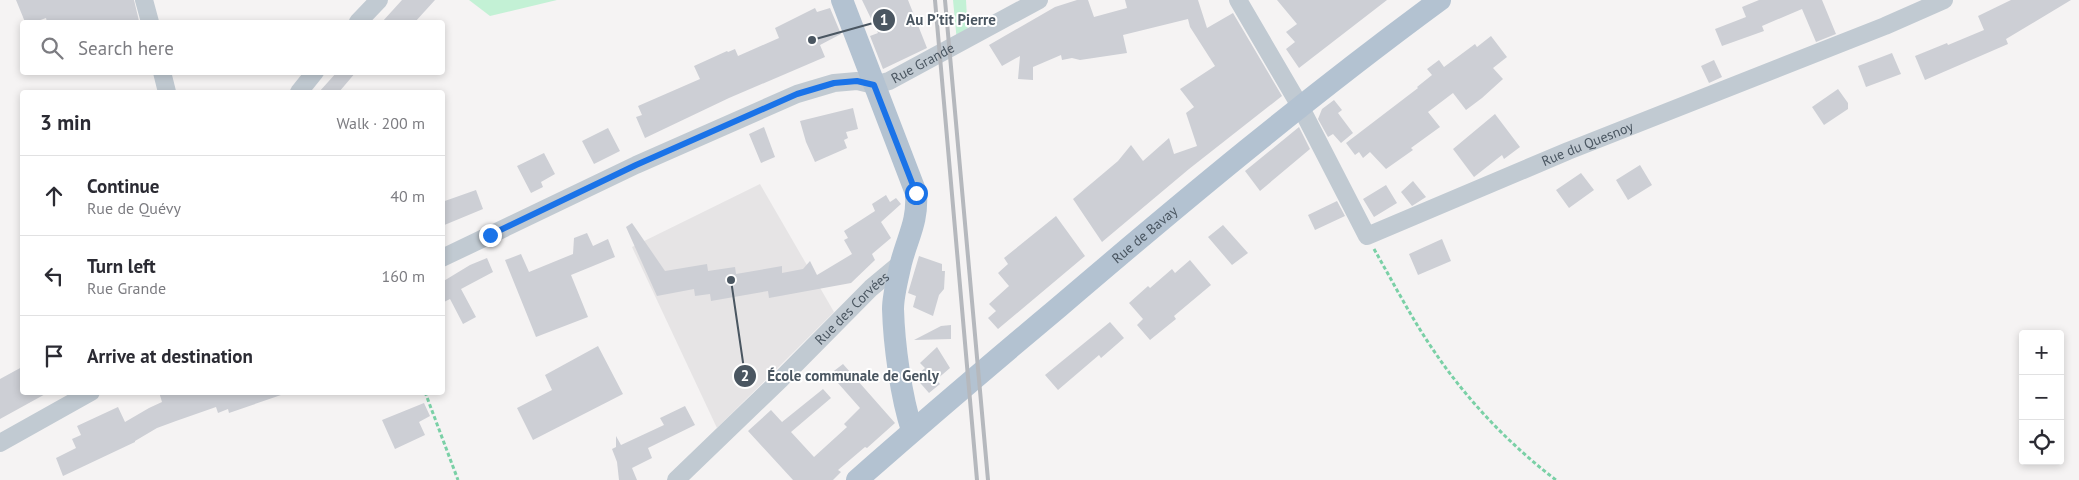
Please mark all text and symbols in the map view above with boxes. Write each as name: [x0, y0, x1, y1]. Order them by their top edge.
callout: Au P'tit Pierre: [871, 5, 1006, 35]
text: 1: [880, 10, 888, 29]
text: Au P'tit Pierre: [906, 10, 996, 29]
search box: [20, 20, 445, 75]
icon: search: [38, 34, 66, 62]
text: Search here: [78, 36, 174, 60]
street label: Rue Grande: [888, 38, 957, 87]
text: 3 min: [40, 109, 91, 136]
text: Walk · 200 m: [336, 113, 425, 133]
street label: Rue du Quesnoy: [1539, 117, 1636, 170]
text: Continue: [87, 174, 159, 198]
icon: ahead: [40, 182, 68, 210]
route start: [905, 182, 928, 205]
text: 40 m: [390, 186, 425, 206]
text: Rue de Quévy: [87, 198, 181, 218]
street label: Rue de Bavay: [1108, 202, 1181, 267]
route end: [479, 224, 502, 247]
text: Turn left: [87, 254, 156, 278]
icon: left: [40, 262, 68, 290]
text: 160 m: [382, 266, 425, 286]
street label: Rue des Corvées: [811, 268, 893, 349]
text: Rue Grande: [87, 278, 166, 298]
map controls: [2019, 330, 2064, 465]
button: +: [2019, 330, 2064, 375]
icon: arrive: [40, 342, 68, 370]
text: Arrive at destination: [87, 344, 253, 368]
callout: École communale de Genly: [732, 361, 949, 391]
text: 2: [741, 366, 749, 385]
text: École communale de Genly: [767, 366, 940, 385]
button: −: [2019, 375, 2064, 420]
button: locate: [2019, 420, 2064, 465]

